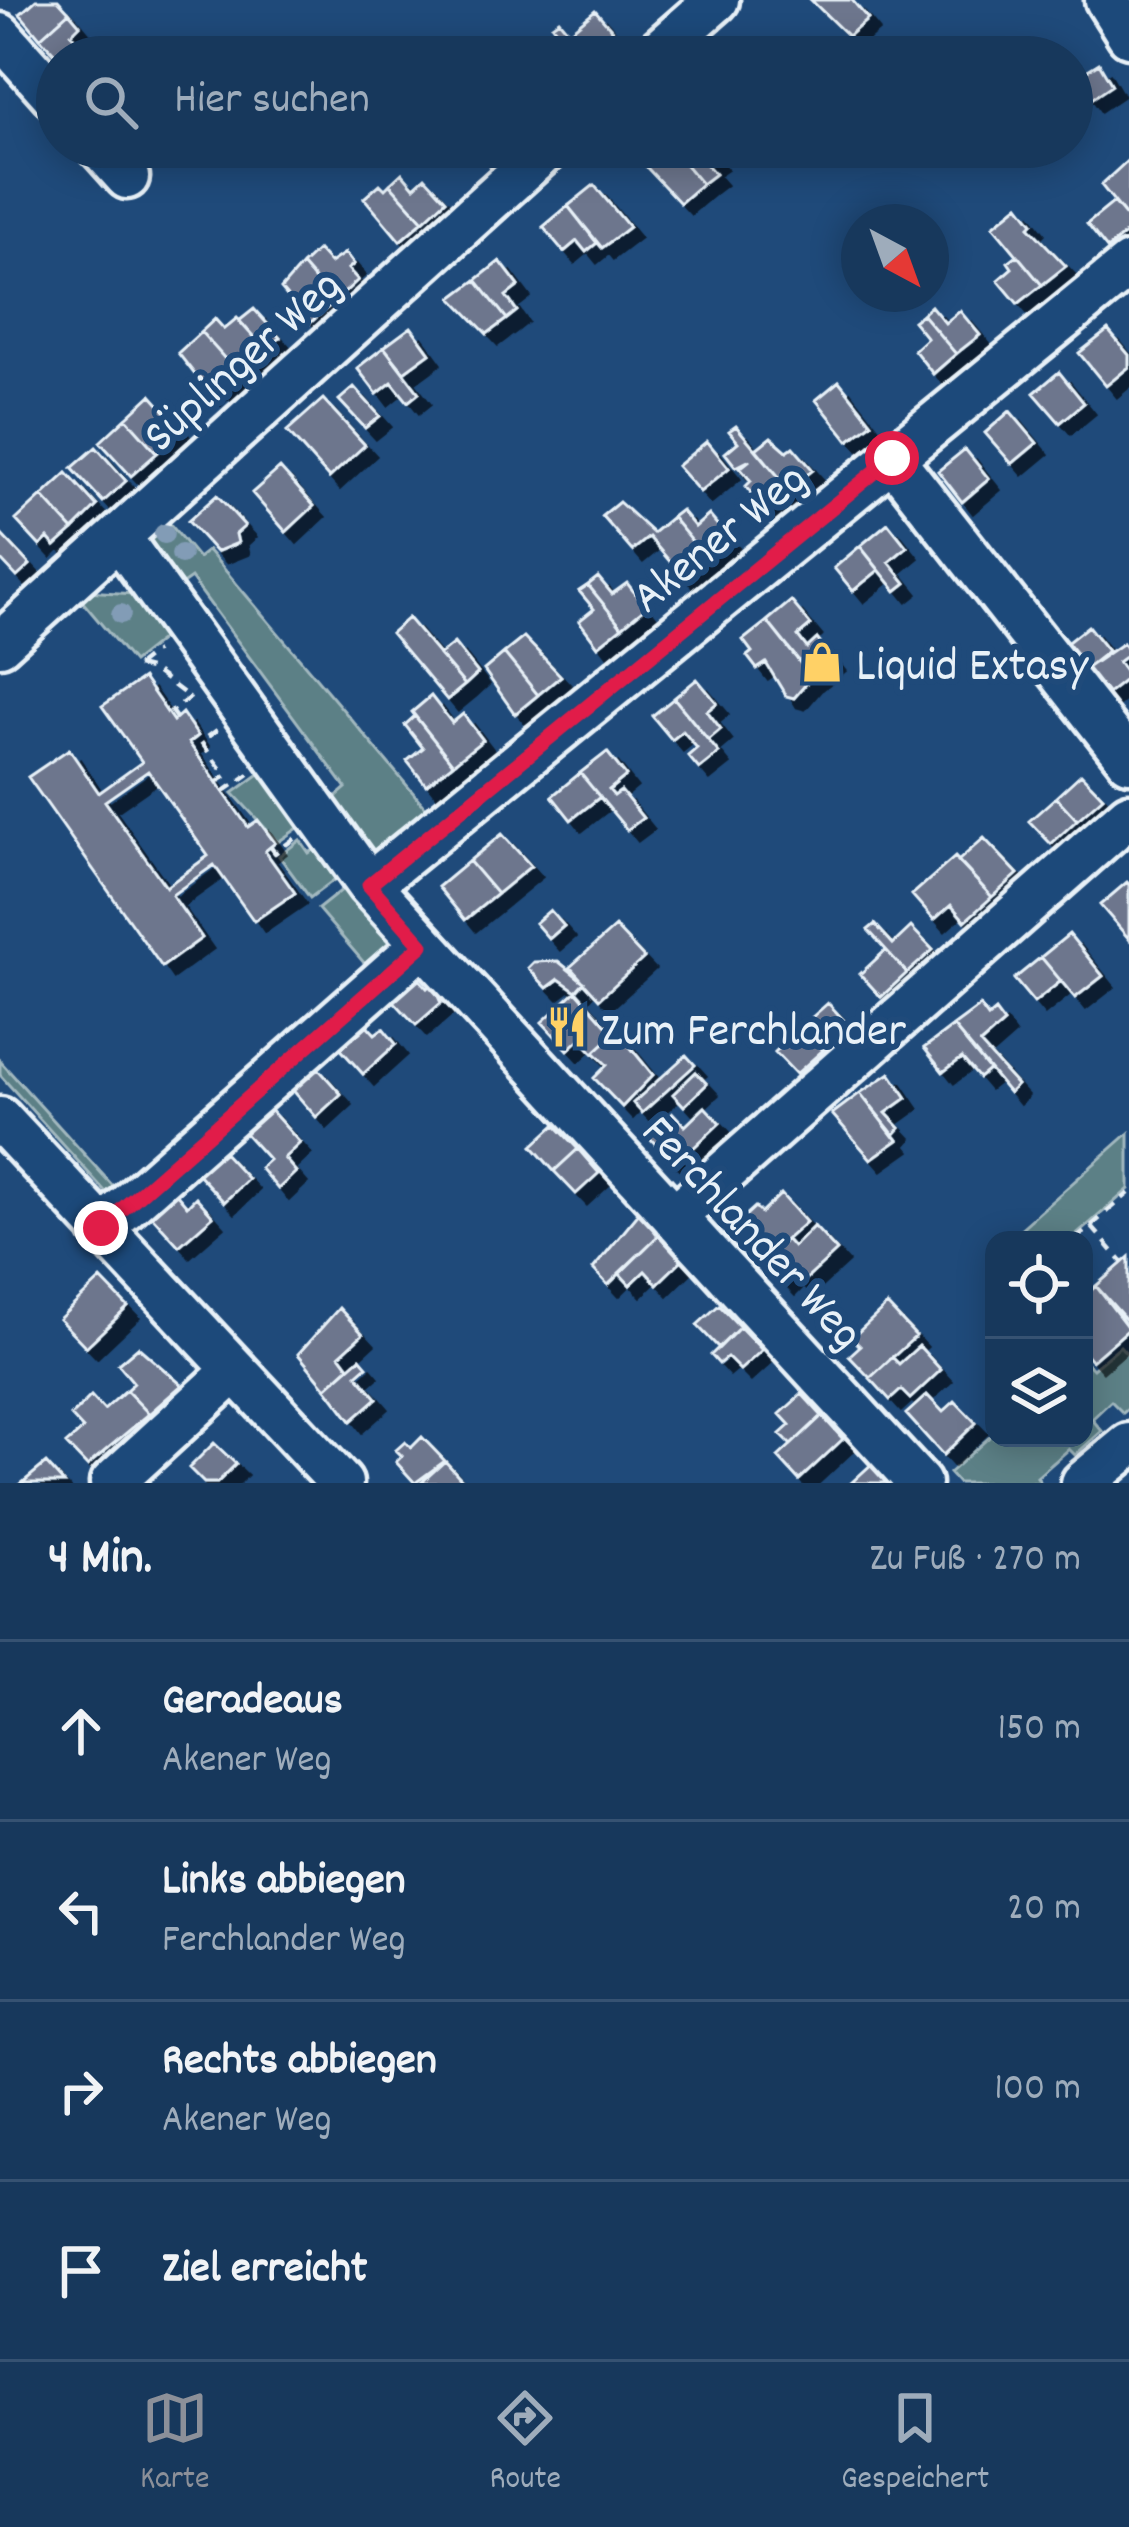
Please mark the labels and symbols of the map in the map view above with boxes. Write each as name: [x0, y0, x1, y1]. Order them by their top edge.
north arrow: [841, 204, 949, 312]
street label: Süplinger Weg: [130, 255, 360, 472]
route start: [865, 431, 919, 485]
street label: Akener Weg: [619, 448, 825, 633]
place label: Liquid Extasy: [856, 635, 1090, 704]
shop icon: Liquid Extasy: [799, 639, 845, 685]
place label: Zum Ferchlander: [601, 1000, 906, 1069]
restaurant icon: Zum Ferchlander: [544, 1004, 590, 1050]
street label: Ferchlander Weg: [622, 1102, 877, 1368]
route end: [74, 1201, 128, 1255]

